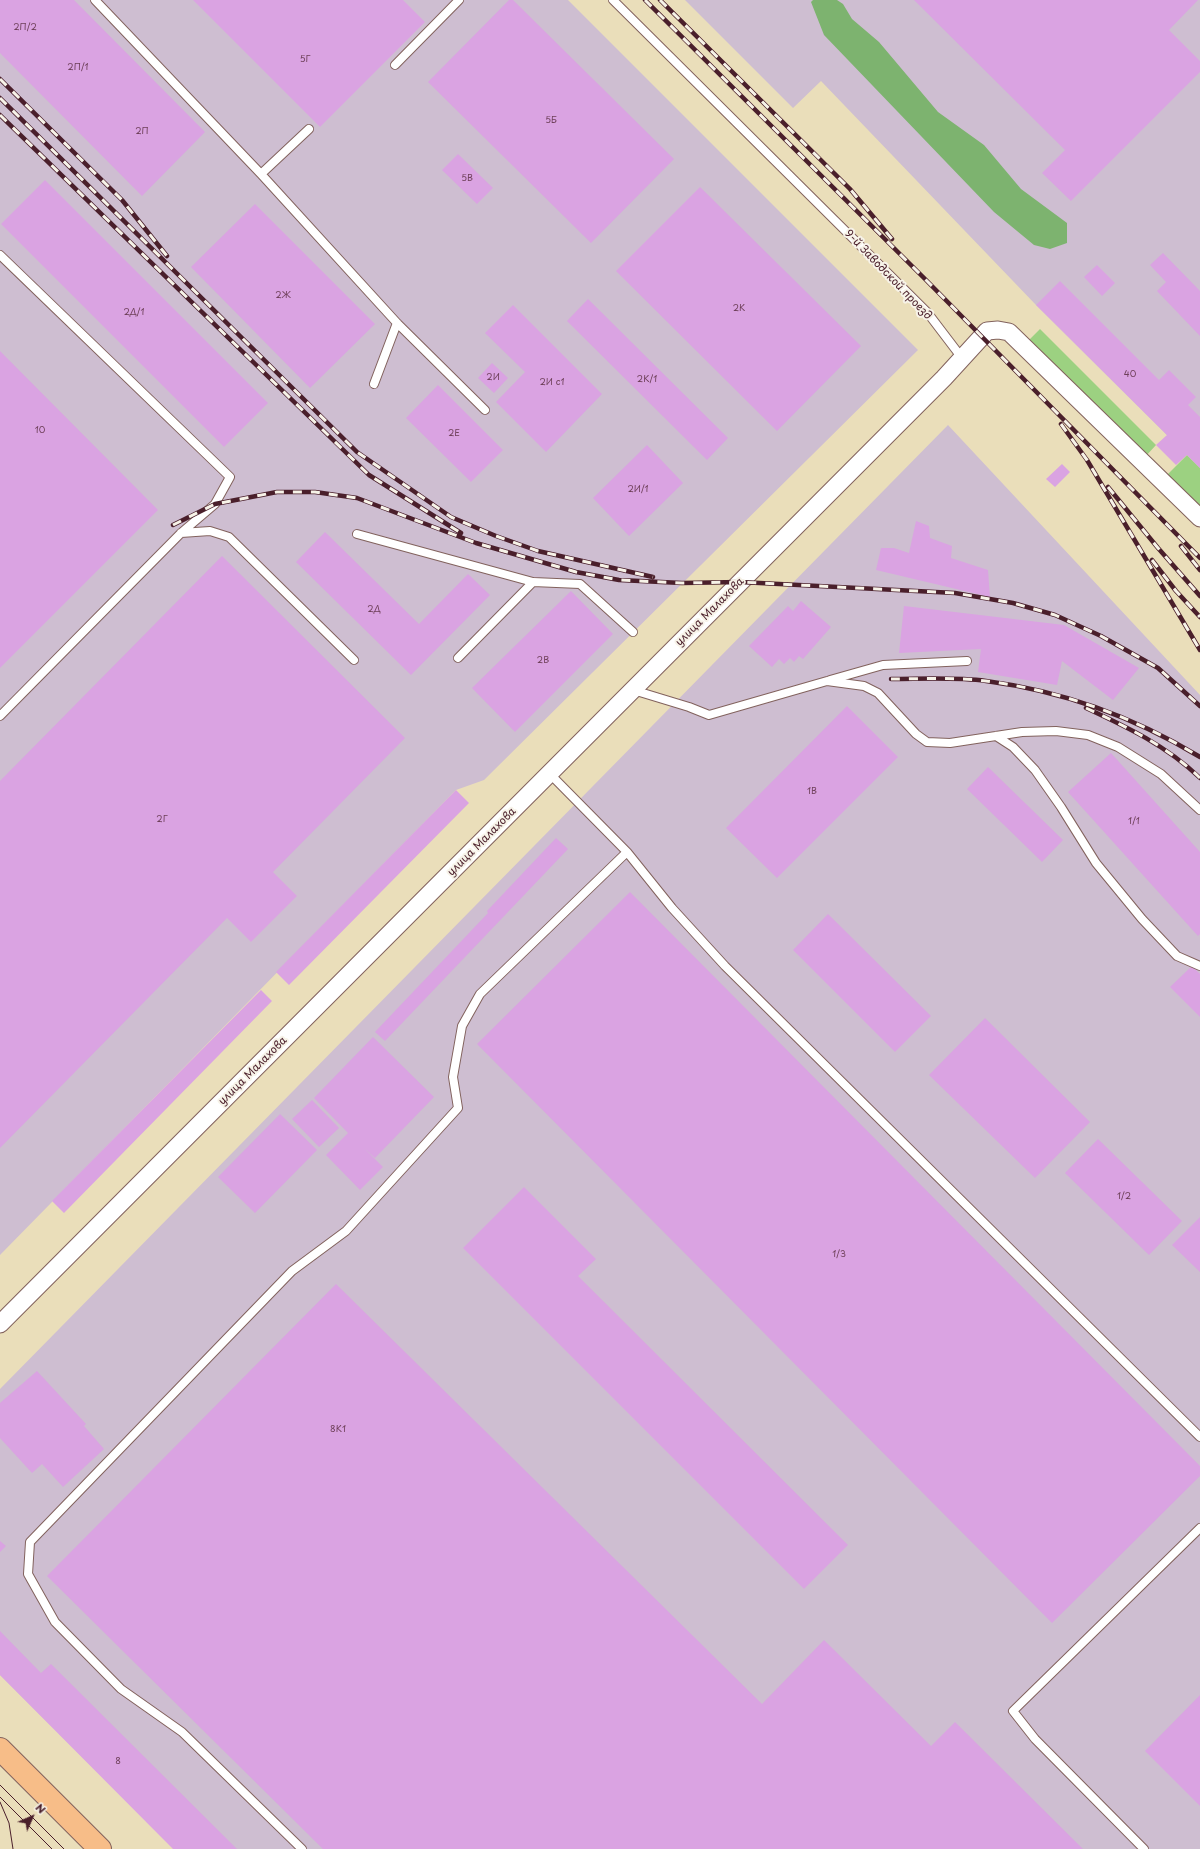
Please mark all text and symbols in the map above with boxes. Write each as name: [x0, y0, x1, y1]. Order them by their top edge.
house number: 2П/2: [13, 23, 37, 33]
house number: 5Г: [300, 55, 310, 65]
house number: 2П/1: [67, 63, 89, 73]
house number: 5Б: [545, 116, 557, 126]
house number: 2П: [135, 127, 149, 137]
house number: 5В: [461, 174, 473, 184]
street label: 9-й Заводской проезд: [842, 227, 934, 323]
house number: 2Ж: [275, 291, 291, 301]
house number: 2К: [733, 304, 745, 314]
house number: 2Д/1: [123, 308, 145, 318]
house number: 40: [1124, 370, 1136, 380]
house number: 2И: [486, 373, 500, 383]
house number: 2К/1: [637, 375, 657, 385]
house number: 2И с1: [539, 378, 565, 388]
house number: 10: [35, 426, 45, 436]
house number: 2Е: [448, 429, 460, 439]
house number: 2И/1: [627, 485, 649, 495]
street label: улица Малахова: [673, 575, 747, 649]
house number: 2Д: [367, 605, 381, 615]
house number: 2В: [537, 656, 549, 666]
house number: 1В: [807, 787, 817, 797]
street label: улица Малахова: [445, 805, 519, 879]
house number: 2Г: [156, 815, 168, 825]
house number: 1/1: [1128, 817, 1140, 827]
street label: улица Малахова: [216, 1034, 290, 1108]
house number: 1/2: [1117, 1192, 1131, 1202]
house number: 1/3: [832, 1250, 846, 1260]
house number: 8К1: [330, 1425, 346, 1435]
house number: 8: [115, 1757, 121, 1767]
north arrow: [12, 1797, 52, 1837]
text: N: [32, 1799, 50, 1817]

